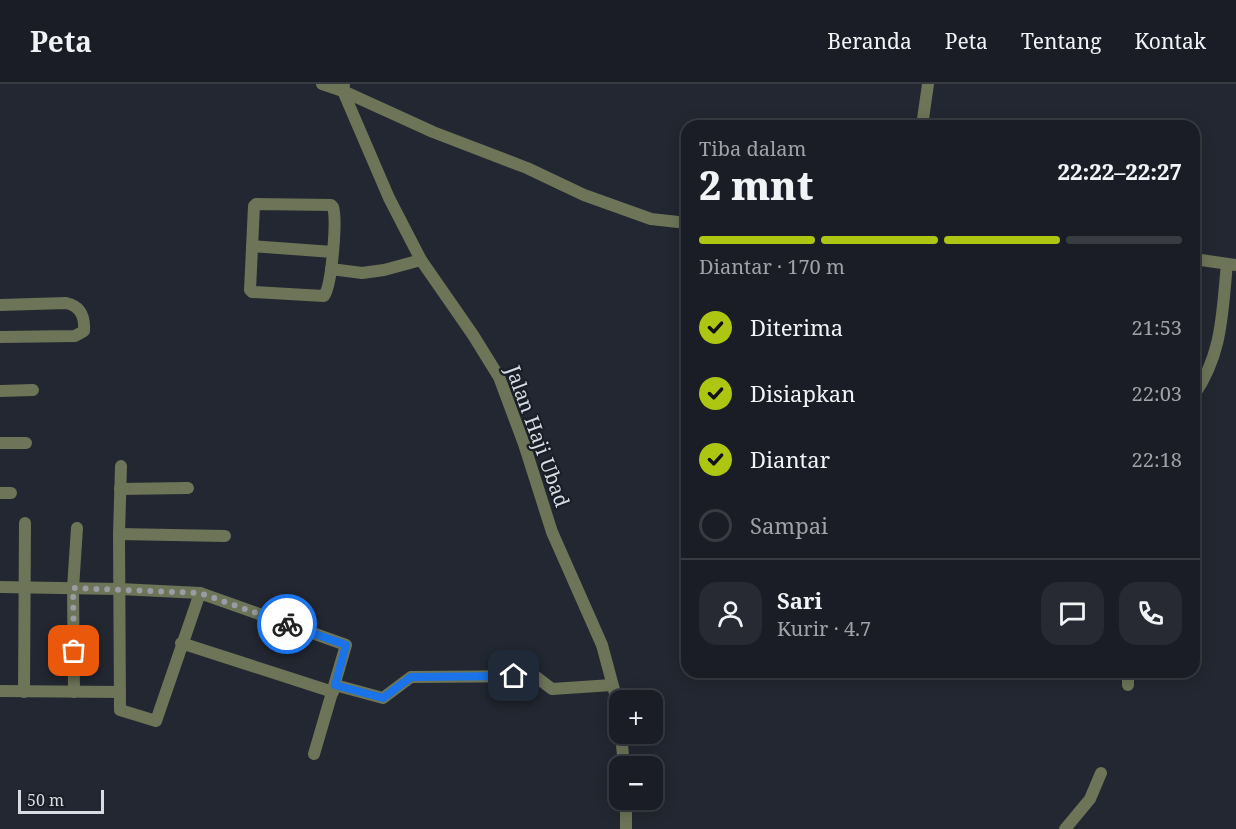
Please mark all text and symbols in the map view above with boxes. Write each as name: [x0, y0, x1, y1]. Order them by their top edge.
text: Peta: [30, 22, 92, 60]
text: Beranda: [827, 27, 912, 55]
text: Peta: [945, 27, 988, 55]
text: Tentang: [1021, 27, 1102, 55]
text: Kontak: [1135, 27, 1206, 55]
text: Tiba dalam: [699, 135, 806, 162]
text: 22:22–22:27: [1058, 156, 1182, 186]
text: 2 mnt: [699, 158, 813, 211]
text: Diantar · 170 m: [699, 253, 845, 280]
icon: check: [699, 311, 732, 344]
text: Diterima: [750, 312, 843, 342]
text: 21:53: [1132, 314, 1182, 341]
street label: Jalan Haji Ubad: [500, 361, 576, 511]
icon: check: [699, 377, 732, 410]
text: Disiapkan: [750, 378, 855, 408]
text: 22:03: [1132, 380, 1182, 407]
icon: check: [699, 443, 732, 476]
text: Diantar: [750, 444, 830, 474]
text: 22:18: [1132, 446, 1182, 473]
text: Sampai: [750, 510, 828, 540]
button: person: [699, 582, 762, 645]
button: chat: [1041, 582, 1104, 645]
button: phone: [1119, 582, 1182, 645]
text: Sari: [777, 585, 822, 615]
courier: [257, 594, 317, 654]
icon: bike: [271, 608, 304, 641]
text: Kurir · 4.7: [777, 615, 871, 642]
pin: [48, 625, 99, 676]
icon: bag: [57, 634, 90, 667]
pin: [488, 650, 539, 701]
icon: home: [497, 659, 530, 692]
map controls: [609, 690, 663, 810]
button: +: [609, 690, 663, 744]
button: −: [609, 756, 663, 810]
scale bar: [18, 787, 104, 814]
text: 50 m: [27, 789, 64, 811]

